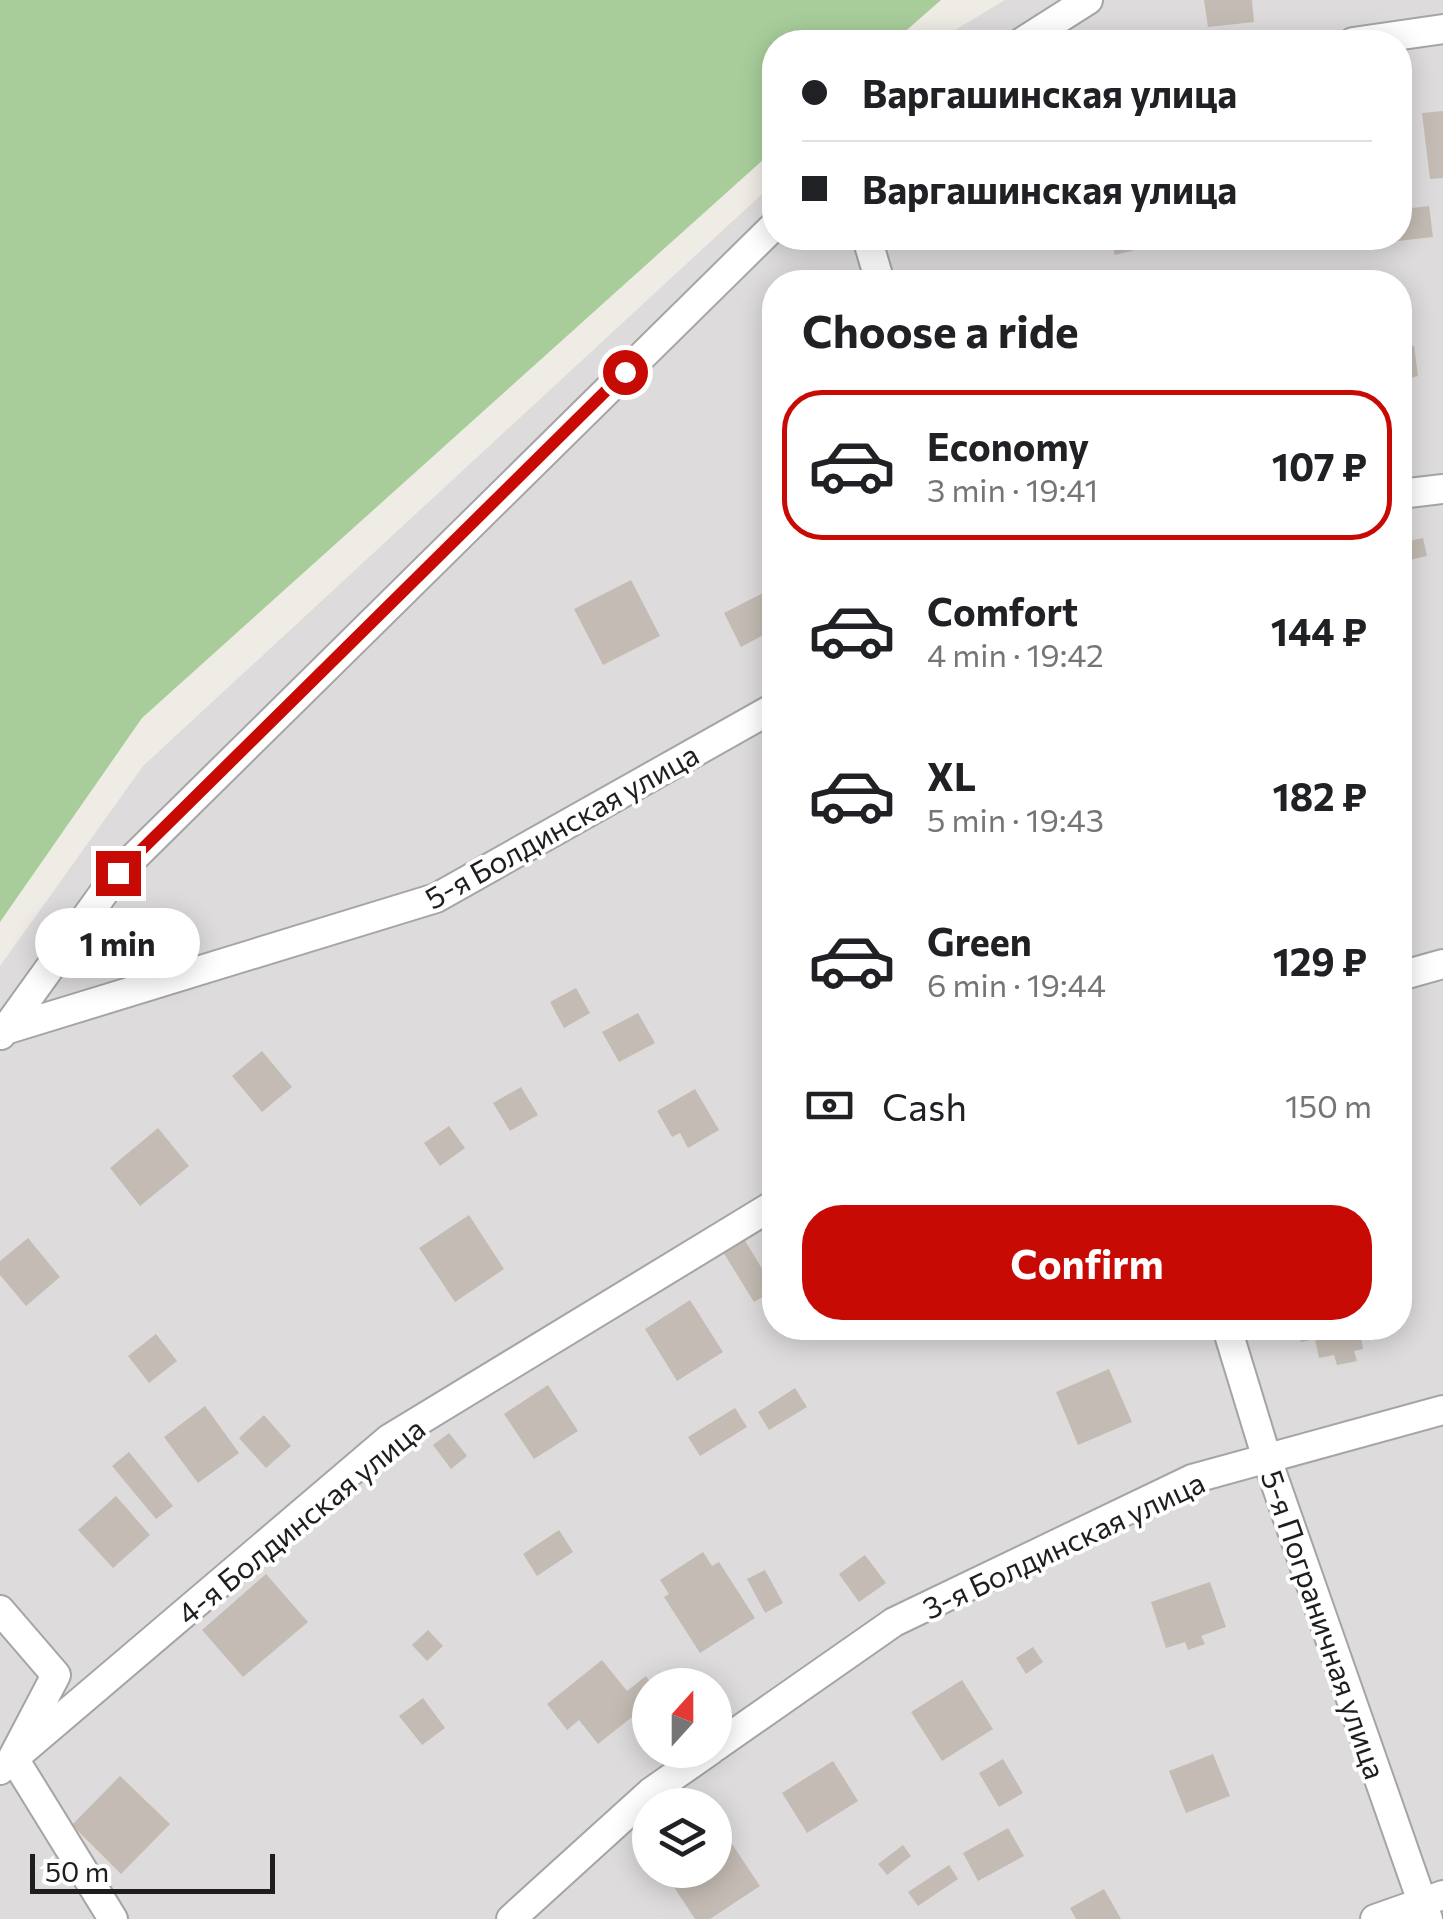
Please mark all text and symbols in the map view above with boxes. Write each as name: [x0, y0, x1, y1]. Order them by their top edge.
text: Варгашинская улица: [862, 69, 1237, 116]
text: Варгашинская улица: [862, 165, 1237, 212]
text: Choose a ride: [802, 302, 1079, 357]
route start: [603, 350, 648, 395]
icon: car: [807, 420, 897, 510]
text: Economy: [927, 422, 1089, 469]
text: 107 ₽: [1272, 442, 1367, 489]
text: 3 min · 19:41: [927, 469, 1098, 509]
icon: car: [807, 585, 897, 675]
text: Comfort: [927, 587, 1078, 634]
text: 144 ₽: [1271, 607, 1367, 654]
text: 4 min · 19:42: [927, 634, 1104, 674]
street label: 5-я Болдинская улица: [418, 734, 704, 916]
icon: car: [807, 750, 897, 840]
text: XL: [927, 752, 976, 799]
text: 182 ₽: [1273, 772, 1367, 819]
text: 5 min · 19:43: [927, 799, 1104, 839]
route end: [96, 851, 141, 896]
callout: 1 min: [36, 908, 200, 978]
icon: car: [807, 915, 897, 1005]
text: Green: [927, 917, 1032, 964]
text: 1 min: [80, 923, 155, 963]
text: 129 ₽: [1273, 937, 1367, 984]
text: 6 min · 19:44: [927, 964, 1106, 1004]
icon: cash: [802, 1078, 857, 1133]
text: Cash: [882, 1082, 967, 1129]
text: 150 m: [1285, 1085, 1372, 1125]
button: Confirm: [802, 1205, 1372, 1320]
street label: 4-я Болдинская улица: [169, 1409, 431, 1631]
street label: 3-я Болдинская улица: [916, 1462, 1210, 1626]
street label: 5-я Пограничная улица: [1255, 1465, 1395, 1783]
north arrow: [632, 1668, 732, 1768]
map controls: [632, 1668, 732, 1888]
button: layers: [632, 1788, 732, 1888]
scale bar: [30, 1849, 275, 1894]
text: 50 m: [45, 1854, 109, 1888]

